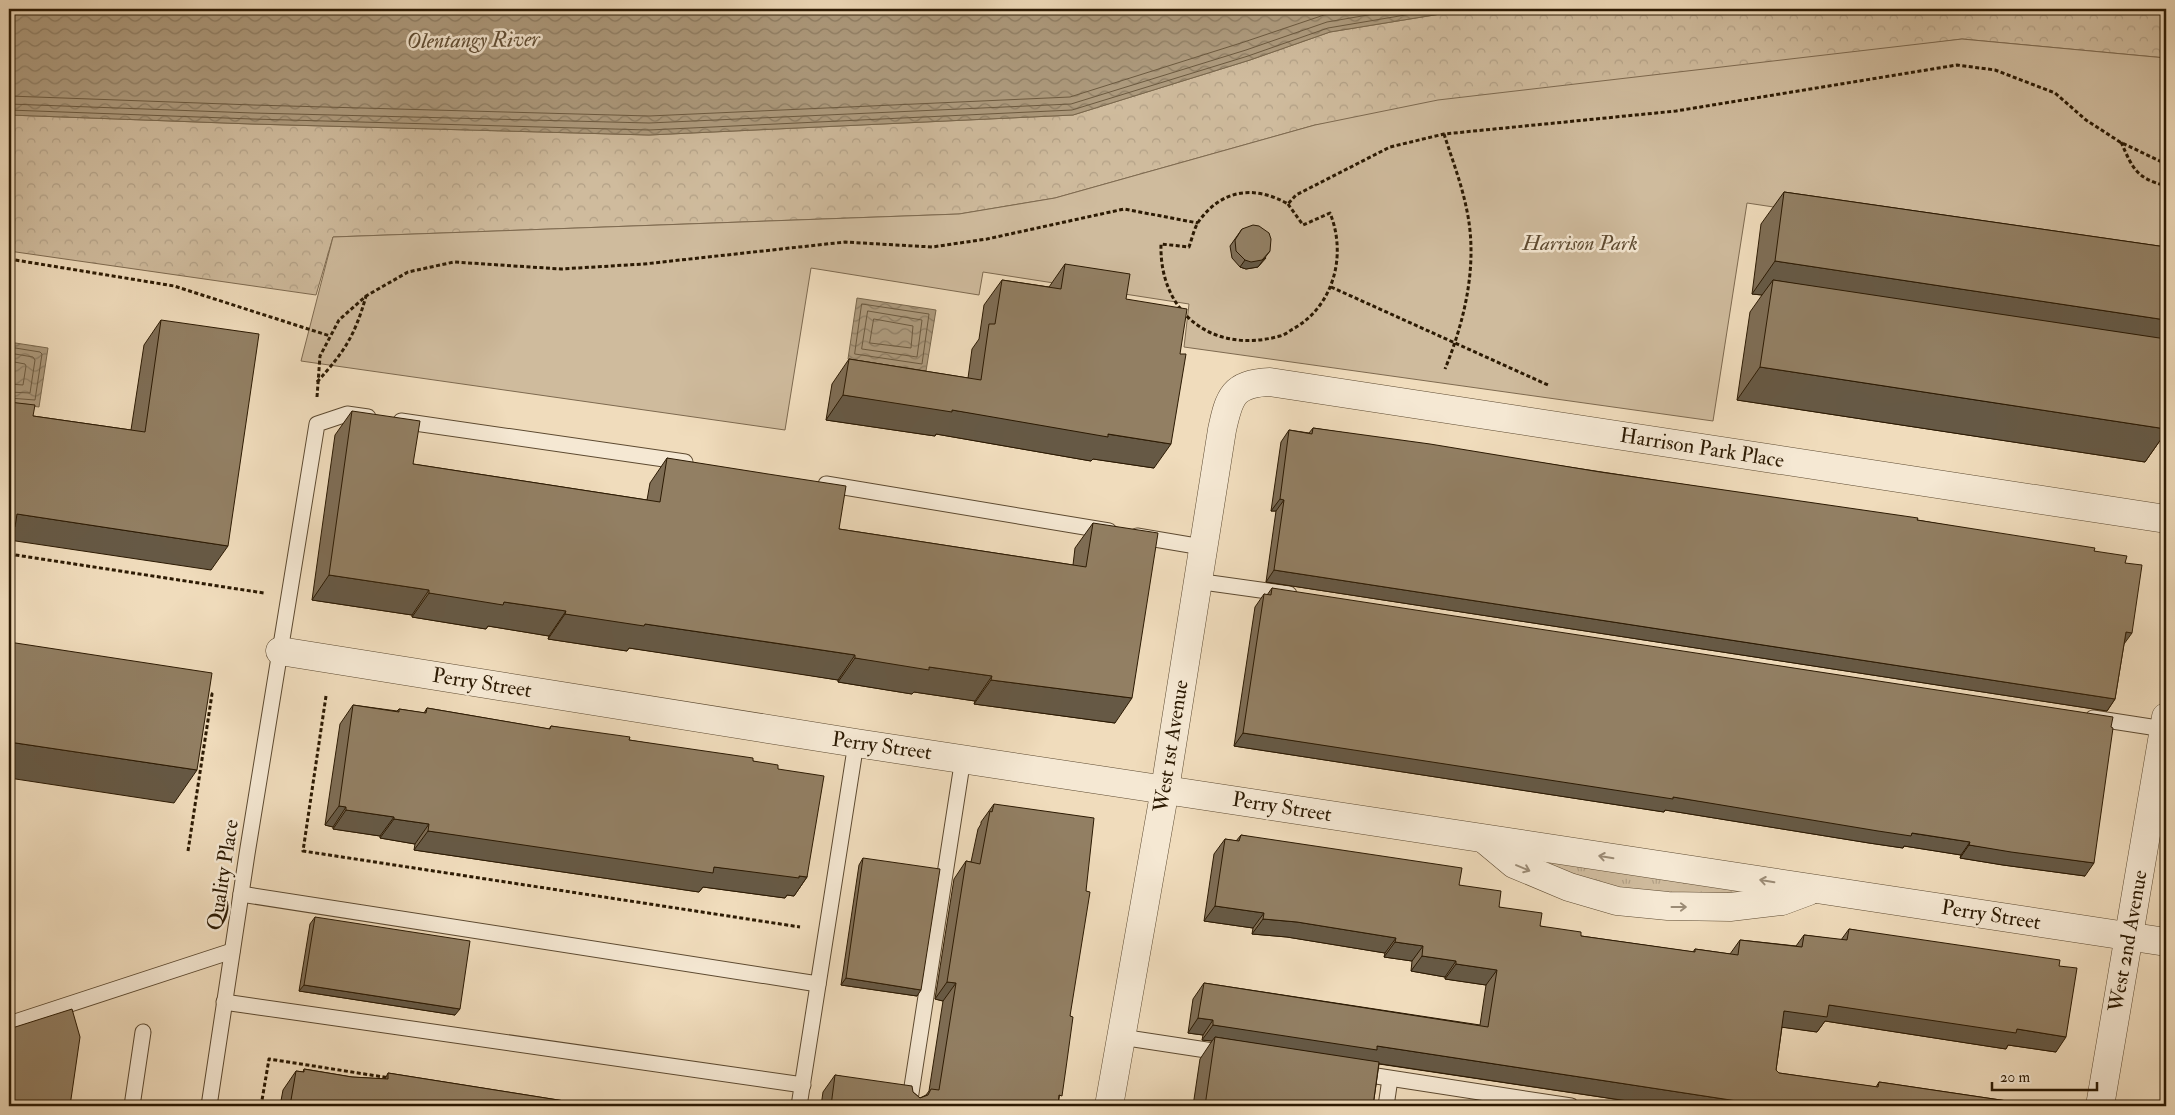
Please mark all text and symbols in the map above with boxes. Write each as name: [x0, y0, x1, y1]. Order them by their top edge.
water label: Olentangy River: [406, 25, 542, 55]
park label: Harrison Park: [1521, 230, 1638, 257]
street label: Harrison Park Place: [1618, 422, 1786, 474]
street label: Perry Street: [430, 662, 534, 704]
street label: West 1st Avenue: [1147, 678, 1195, 815]
street label: Perry Street: [830, 726, 934, 766]
street label: Perry Street: [1230, 786, 1334, 828]
street label: Quality Place: [201, 817, 245, 932]
one-way arrow: [1598, 852, 1614, 862]
one-way arrow: [1515, 863, 1530, 873]
street label: West 2nd Avenue: [2102, 868, 2154, 1015]
one-way arrow: [1759, 876, 1775, 886]
street label: Perry Street: [1939, 894, 2043, 936]
one-way arrow: [1671, 902, 1687, 911]
scale bar: [1992, 1060, 2098, 1092]
text: 20 m: [2000, 1068, 2030, 1087]

